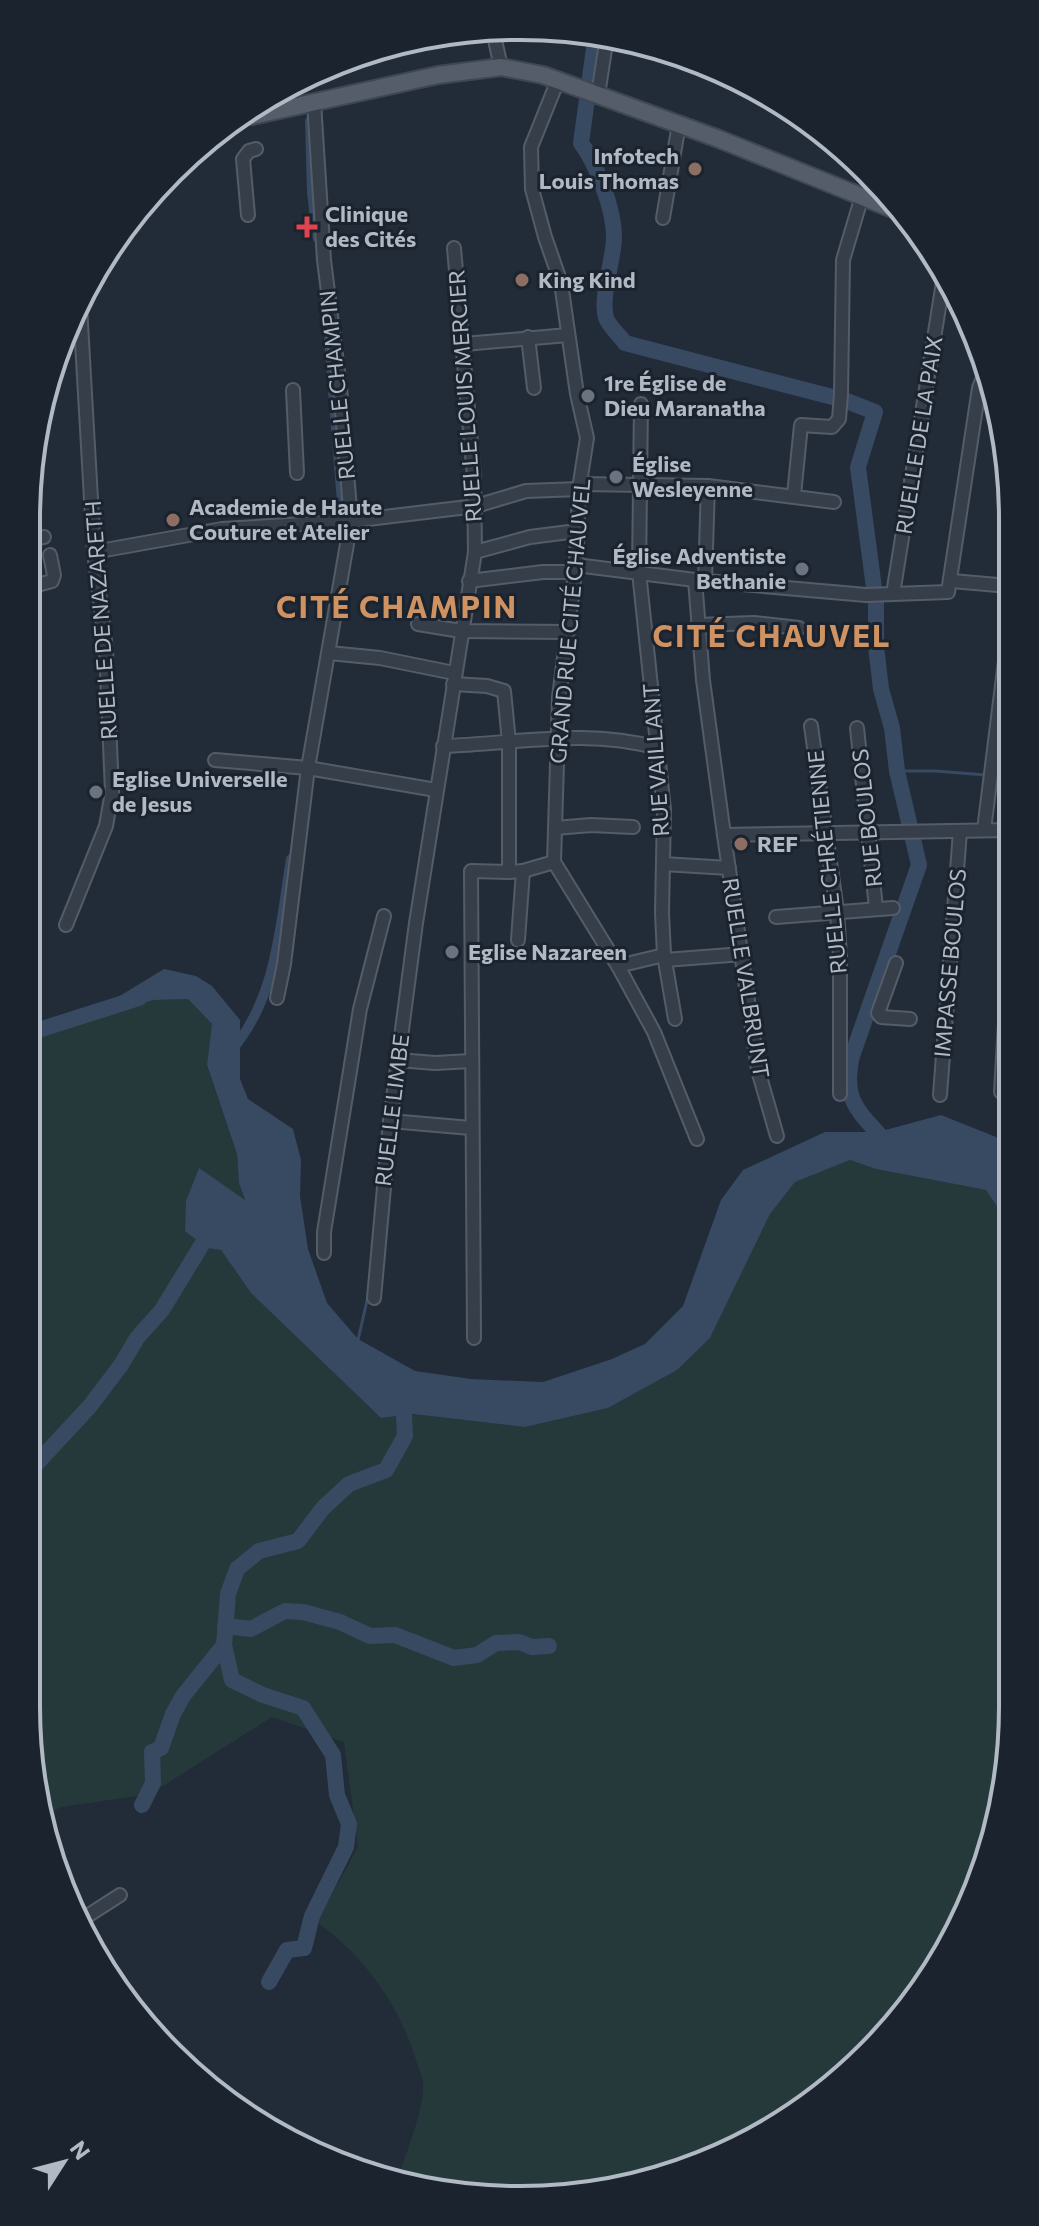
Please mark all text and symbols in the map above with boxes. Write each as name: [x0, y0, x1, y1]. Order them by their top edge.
place label: Infotech Louis Thomas: [539, 142, 679, 194]
marker: Infotech Louis Thomas: [686, 160, 704, 178]
place label: Clinique des Cités: [325, 200, 416, 252]
marker: Clinique des Cités: [296, 216, 318, 238]
place label: King Kind: [538, 266, 636, 293]
street label: RUELLE LOUIS MERCIER: [442, 269, 487, 523]
marker: King Kind: [513, 271, 531, 289]
street label: RUELLE CHAMPIN: [313, 289, 360, 481]
street label: RUELLE DE LA PAIX: [890, 334, 948, 536]
place label: 1re Église de Dieu Maranatha: [604, 369, 766, 421]
marker: 1re Église de Dieu Maranatha: [579, 387, 597, 405]
place label: Église Wesleyenne: [632, 450, 753, 502]
marker: Église Wesleyenne: [607, 468, 625, 486]
street label: GRAND RUE CITÉ CHAUVEL: [544, 477, 595, 765]
place label: Academie de Haute Couture et Atelier: [189, 493, 382, 545]
street label: RUELLE DE NAZARETH: [79, 500, 122, 740]
marker: Academie de Haute Couture et Atelier: [164, 511, 182, 529]
place label: Église Adventiste Bethanie: [612, 542, 786, 594]
marker: Église Adventiste Bethanie: [793, 560, 811, 578]
district label: CITÉ CHAMPIN: [276, 587, 518, 624]
district label: CITÉ CHAUVEL: [652, 616, 892, 653]
street label: RUE VAILLANT: [637, 683, 674, 838]
street label: RUE BOULOS: [846, 747, 887, 889]
street label: RUELLE CHRÉTIENNE: [801, 749, 852, 975]
place label: Eglise Universelle de Jesus: [112, 765, 288, 817]
marker: Eglise Universelle de Jesus: [87, 783, 105, 801]
place label: REF: [757, 830, 798, 857]
marker: REF: [732, 835, 750, 853]
street label: IMPASSE BOULOS: [928, 867, 971, 1058]
street label: RUELLE VALBRUNT: [717, 876, 776, 1080]
place label: Eglise Nazareen: [468, 938, 627, 965]
marker: Eglise Nazareen: [443, 943, 461, 961]
street label: RUELLE LIMBE: [369, 1032, 414, 1187]
north arrow: [24, 2122, 104, 2202]
text: N: [65, 2135, 96, 2165]

